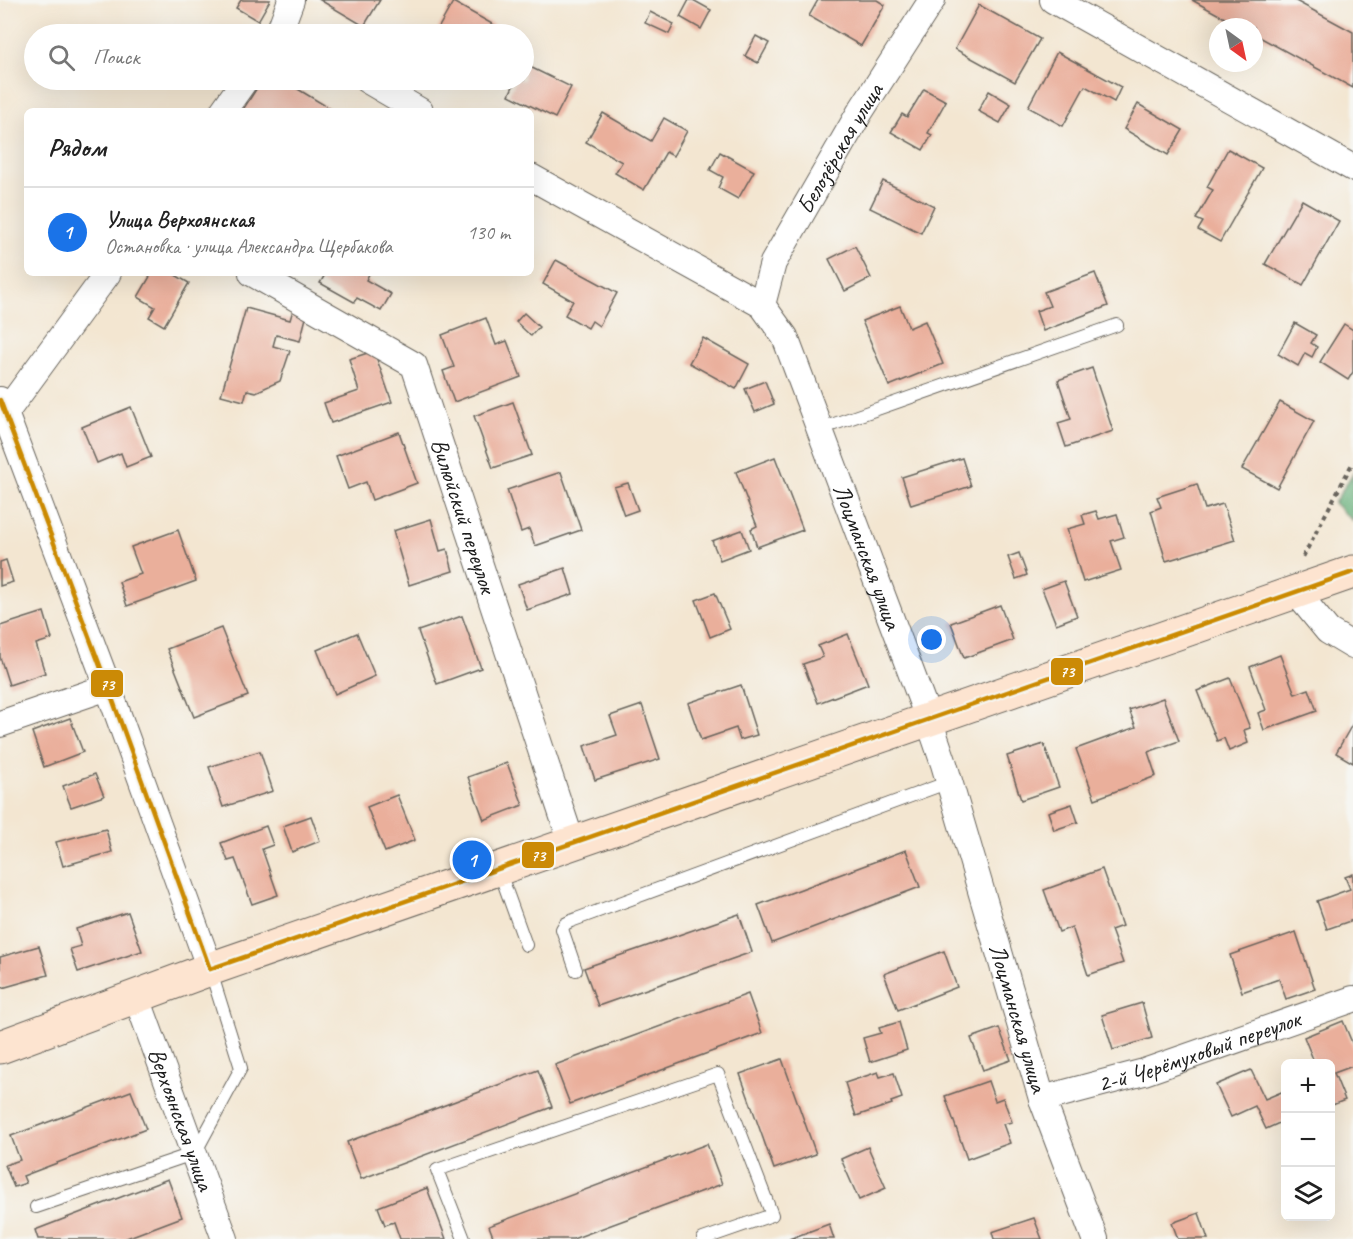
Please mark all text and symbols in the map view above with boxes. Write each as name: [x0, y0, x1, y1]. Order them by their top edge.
north arrow: [1209, 18, 1263, 72]
search box: [24, 24, 534, 90]
icon: search: [45, 41, 78, 74]
text: Поиск: [93, 43, 139, 71]
street label: Белозёрская улица: [790, 76, 890, 219]
text: Рядом: [48, 131, 106, 164]
text: Улица Верхоянская: [105, 206, 254, 234]
text: 1: [63, 220, 72, 245]
text: 130 m: [467, 220, 510, 245]
text: Остановка · улица Александра Щербакова: [105, 234, 392, 259]
street label: Вилюйский переулок: [424, 434, 504, 599]
street label: Лоцманская улица: [827, 480, 909, 635]
your location: [917, 625, 946, 654]
line badge: 73: [1050, 657, 1084, 686]
text: 73: [1060, 662, 1076, 682]
line badge: 73: [90, 669, 124, 698]
text: 73: [100, 675, 116, 695]
pin: 1: [452, 838, 492, 882]
line badge: 73: [521, 841, 555, 869]
text: 73: [531, 846, 547, 866]
street label: Лоцманская улица: [982, 940, 1055, 1097]
street label: 2-й Черёмуховый переулок: [1094, 1003, 1306, 1099]
street label: Верхоянская улица: [142, 1044, 221, 1196]
map controls: [1281, 1059, 1335, 1221]
button: +: [1281, 1059, 1335, 1113]
button: −: [1281, 1113, 1335, 1167]
button: layers: [1281, 1167, 1335, 1221]

